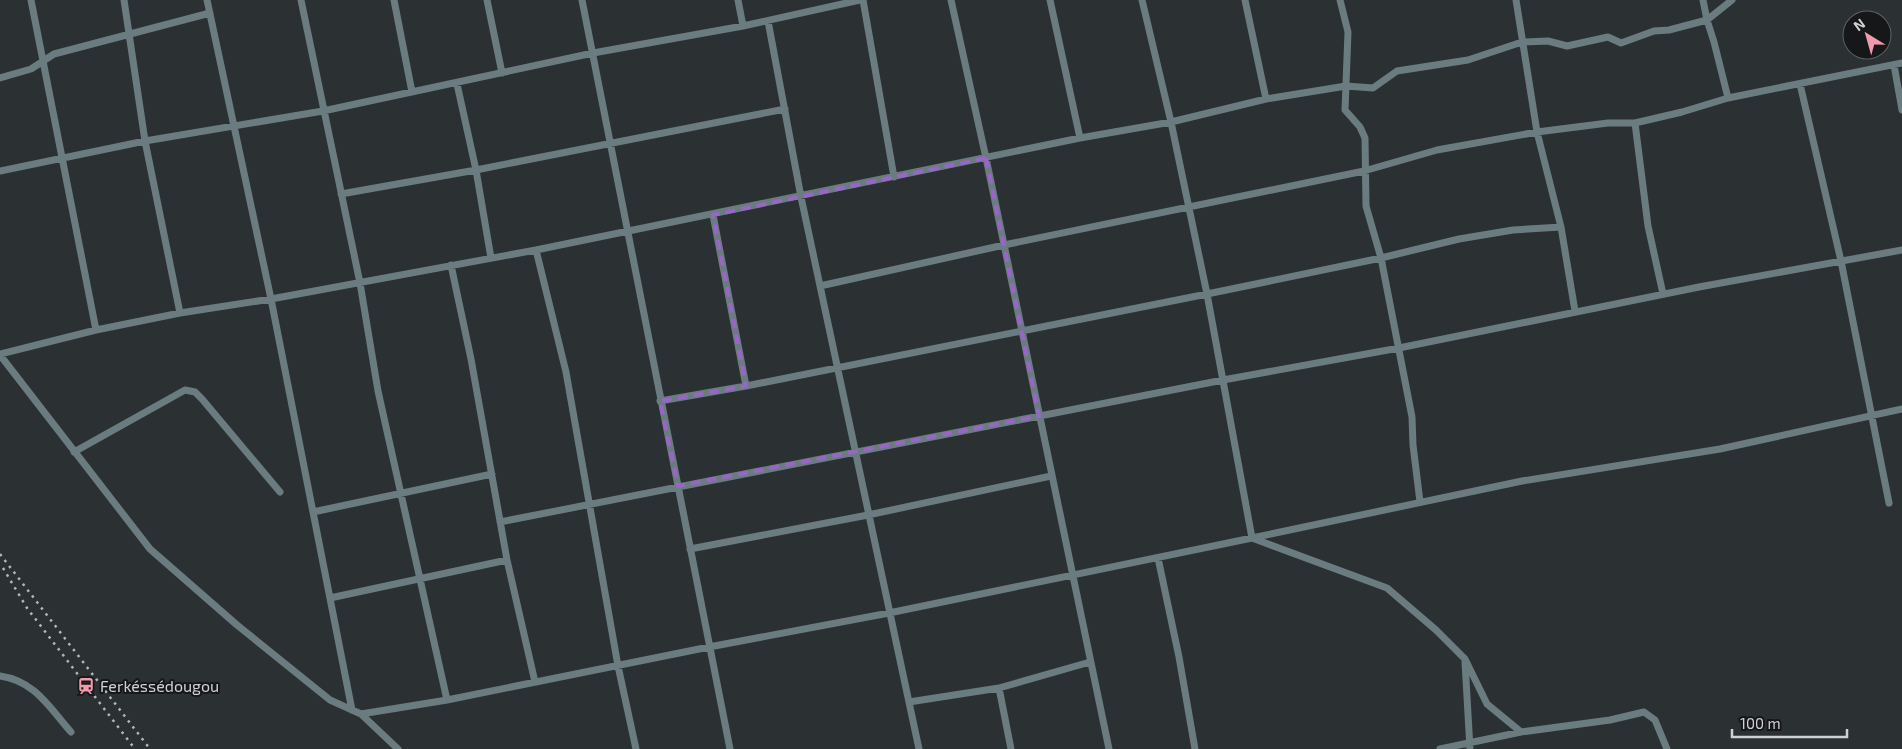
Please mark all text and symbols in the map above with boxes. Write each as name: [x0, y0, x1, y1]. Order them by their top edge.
north arrow: [1842, 10, 1892, 60]
text: N: [1850, 14, 1868, 34]
station icon: Ferkéssédougou: [76, 676, 96, 696]
place label: Ferkéssédougou: [100, 676, 219, 695]
scale bar: [1732, 706, 1847, 738]
text: 100 m: [1740, 714, 1781, 732]

